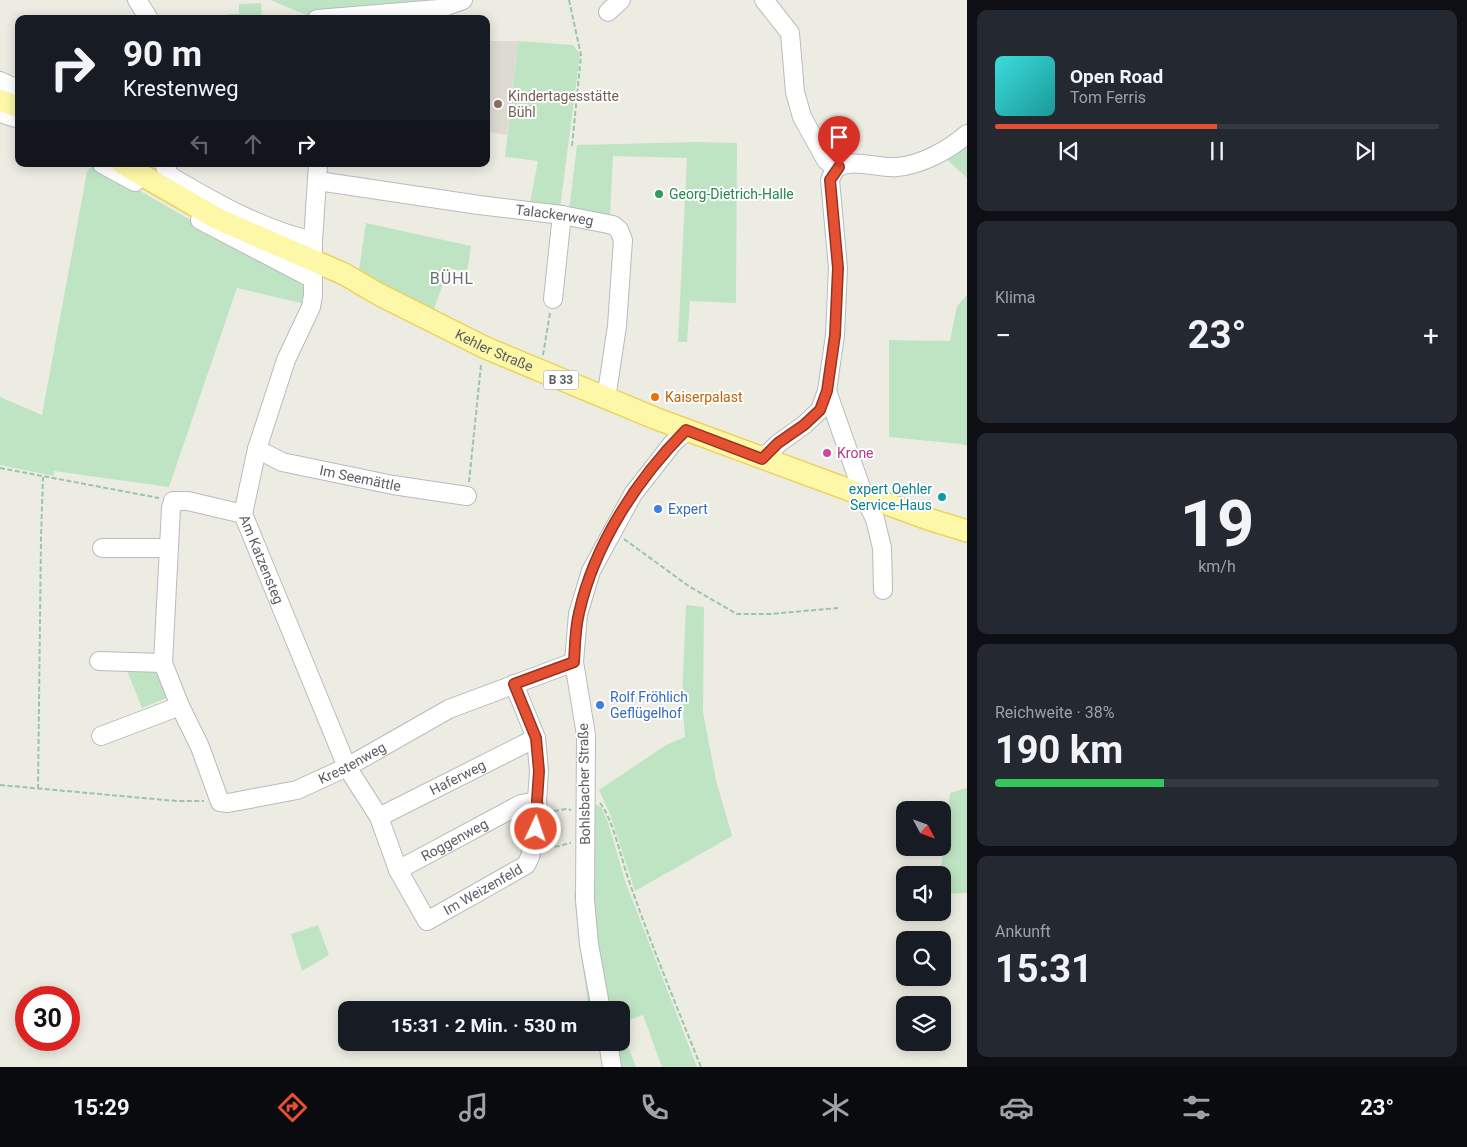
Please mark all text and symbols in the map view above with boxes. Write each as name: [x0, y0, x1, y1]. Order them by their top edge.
text: 90 m: [123, 34, 202, 75]
icon: right: [40, 35, 105, 100]
text: Open Road: [1070, 65, 1163, 88]
text: Krestenweg: [123, 76, 239, 101]
place label: Kindertagesstätte Bühl: [508, 88, 619, 120]
text: Tom Ferris: [1070, 88, 1146, 107]
marker: Kindertagesstätte Bühl: [492, 98, 504, 110]
pin: [818, 116, 860, 167]
icon: arrive: [825, 123, 853, 151]
icon: left: [186, 130, 214, 158]
icon: ahead: [239, 130, 267, 158]
icon: right: [292, 130, 320, 158]
icon: previous: [1055, 137, 1083, 165]
icon: pause: [1203, 137, 1231, 165]
icon: next: [1351, 137, 1379, 165]
place label: Georg-Dietrich-Halle: [669, 186, 794, 202]
marker: Georg-Dietrich-Halle: [653, 188, 665, 200]
street label: Talackerweg: [515, 201, 595, 229]
district label: BÜHL: [430, 269, 474, 288]
text: Klima: [995, 288, 1036, 307]
text: 23°: [1188, 313, 1246, 357]
text: −: [995, 319, 1011, 352]
text: +: [1423, 319, 1439, 352]
street label: Kehler Straße: [453, 326, 536, 375]
road number: B 33: [544, 370, 578, 390]
place label: Kaiserpalast: [665, 389, 743, 405]
marker: Kaiserpalast: [649, 391, 661, 403]
place label: Krone: [837, 445, 874, 461]
marker: Krone: [821, 447, 833, 459]
street label: Im Seemättle: [318, 462, 402, 494]
place label: expert Oehler Service-Haus: [849, 481, 932, 513]
text: 19: [1180, 486, 1254, 562]
marker: expert Oehler Service-Haus: [936, 491, 948, 503]
place label: Expert: [668, 501, 708, 517]
marker: Expert: [652, 503, 664, 515]
street label: Am Katzensteg: [236, 512, 287, 606]
text: km/h: [1198, 557, 1236, 576]
place label: Rolf Fröhlich Geflügelhof: [610, 689, 688, 721]
marker: Rolf Fröhlich Geflügelhof: [594, 699, 606, 711]
text: Reichweite · 38%: [995, 703, 1114, 722]
street label: Bohlsbacher Straße: [575, 723, 593, 845]
text: 190 km: [995, 728, 1123, 772]
street label: Krestenweg: [316, 739, 388, 787]
street label: Haferweg: [427, 757, 488, 798]
north arrow: [896, 801, 951, 856]
map controls: [896, 801, 951, 1051]
position arrow: [509, 802, 561, 854]
street label: Roggenweg: [418, 815, 491, 864]
street label: Im Weizenfeld: [441, 861, 525, 918]
button: sound: [896, 866, 951, 921]
text: Ankunft: [995, 922, 1051, 941]
button: search: [896, 931, 951, 986]
text: 15:31: [995, 947, 1093, 991]
speed limit sign: 30: [15, 986, 80, 1051]
button: layers: [896, 996, 951, 1051]
text: 15:31 · 2 Min. · 530 m: [391, 1014, 577, 1037]
icon: directions: [275, 1090, 310, 1125]
icon: music: [456, 1090, 491, 1125]
icon: phone: [637, 1090, 672, 1125]
icon: climate: [818, 1090, 853, 1125]
icon: car: [999, 1090, 1034, 1125]
icon: filters: [1179, 1090, 1214, 1125]
text: 15:29: [73, 1095, 130, 1120]
text: 23°: [1360, 1095, 1394, 1120]

